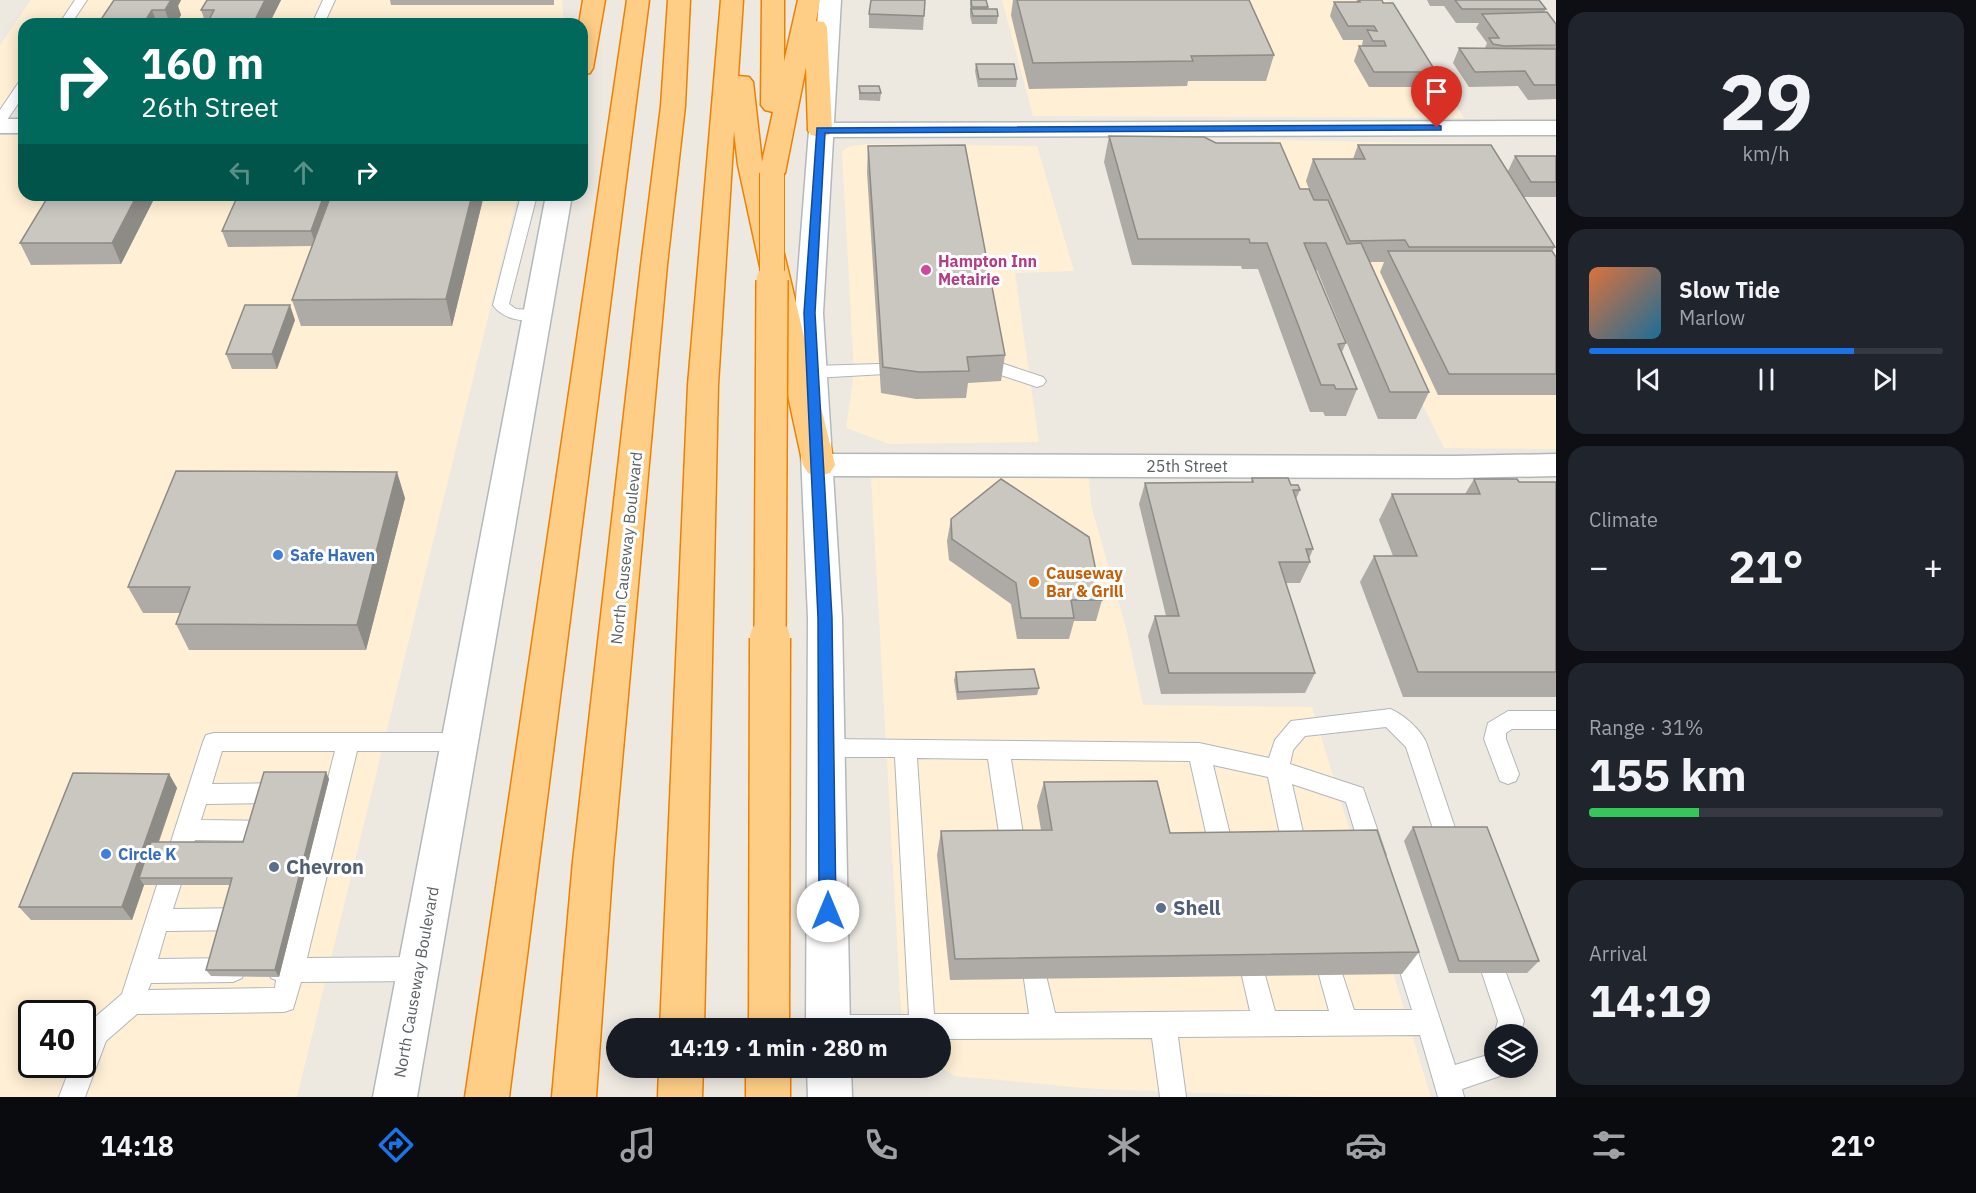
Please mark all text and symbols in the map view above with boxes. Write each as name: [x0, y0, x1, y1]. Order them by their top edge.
text: 160 m: [141, 36, 264, 91]
icon: right: [42, 42, 120, 120]
text: 29: [1719, 50, 1813, 151]
pin: [1411, 66, 1462, 128]
icon: arrive: [1420, 75, 1453, 108]
text: 26th Street: [141, 89, 279, 124]
text: km/h: [1742, 140, 1790, 167]
icon: left: [224, 156, 257, 189]
icon: ahead: [287, 156, 320, 189]
icon: right: [350, 156, 383, 189]
place label: Hampton Inn Metairie: [938, 251, 1037, 289]
marker: Hampton Inn Metairie: [919, 263, 933, 277]
text: Slow Tide: [1679, 275, 1780, 304]
text: Marlow: [1679, 304, 1745, 331]
icon: previous: [1632, 363, 1665, 396]
icon: pause: [1750, 363, 1783, 396]
icon: next: [1868, 363, 1901, 396]
street label: North Causeway Boulevard: [606, 451, 646, 645]
street label: 25th Street: [1146, 456, 1228, 476]
text: Climate: [1589, 506, 1658, 533]
text: 21°: [1728, 537, 1804, 595]
place label: Safe Haven: [290, 545, 375, 565]
text: −: [1589, 545, 1609, 588]
text: +: [1923, 545, 1943, 588]
marker: Safe Haven: [271, 548, 285, 562]
place label: Causeway Bar & Grill: [1046, 563, 1124, 601]
marker: Causeway Bar & Grill: [1027, 575, 1041, 589]
text: Range · 31%: [1589, 714, 1704, 741]
text: 155 km: [1589, 745, 1747, 803]
place label: Circle K: [118, 844, 176, 864]
marker: Circle K: [99, 847, 113, 861]
place label: Chevron: [286, 853, 364, 880]
marker: Chevron: [267, 860, 281, 874]
position arrow: [796, 879, 860, 943]
street label: North Causeway Boulevard: [389, 885, 443, 1079]
place label: Shell: [1173, 894, 1221, 921]
marker: Shell: [1154, 901, 1168, 915]
text: Arrival: [1589, 940, 1647, 967]
text: 14:19: [1589, 971, 1712, 1029]
speed limit sign: 40: [18, 1000, 96, 1078]
map controls: [1484, 1024, 1538, 1078]
button: layers: [1484, 1024, 1538, 1078]
text: 14:19 · 1 min · 280 m: [669, 1033, 888, 1062]
icon: directions: [375, 1124, 417, 1166]
icon: music: [617, 1124, 659, 1166]
icon: phone: [860, 1124, 902, 1166]
icon: climate: [1103, 1124, 1145, 1166]
icon: car: [1345, 1124, 1387, 1166]
icon: filters: [1588, 1124, 1630, 1166]
text: 14:18: [100, 1128, 174, 1163]
text: 21°: [1831, 1128, 1876, 1163]

